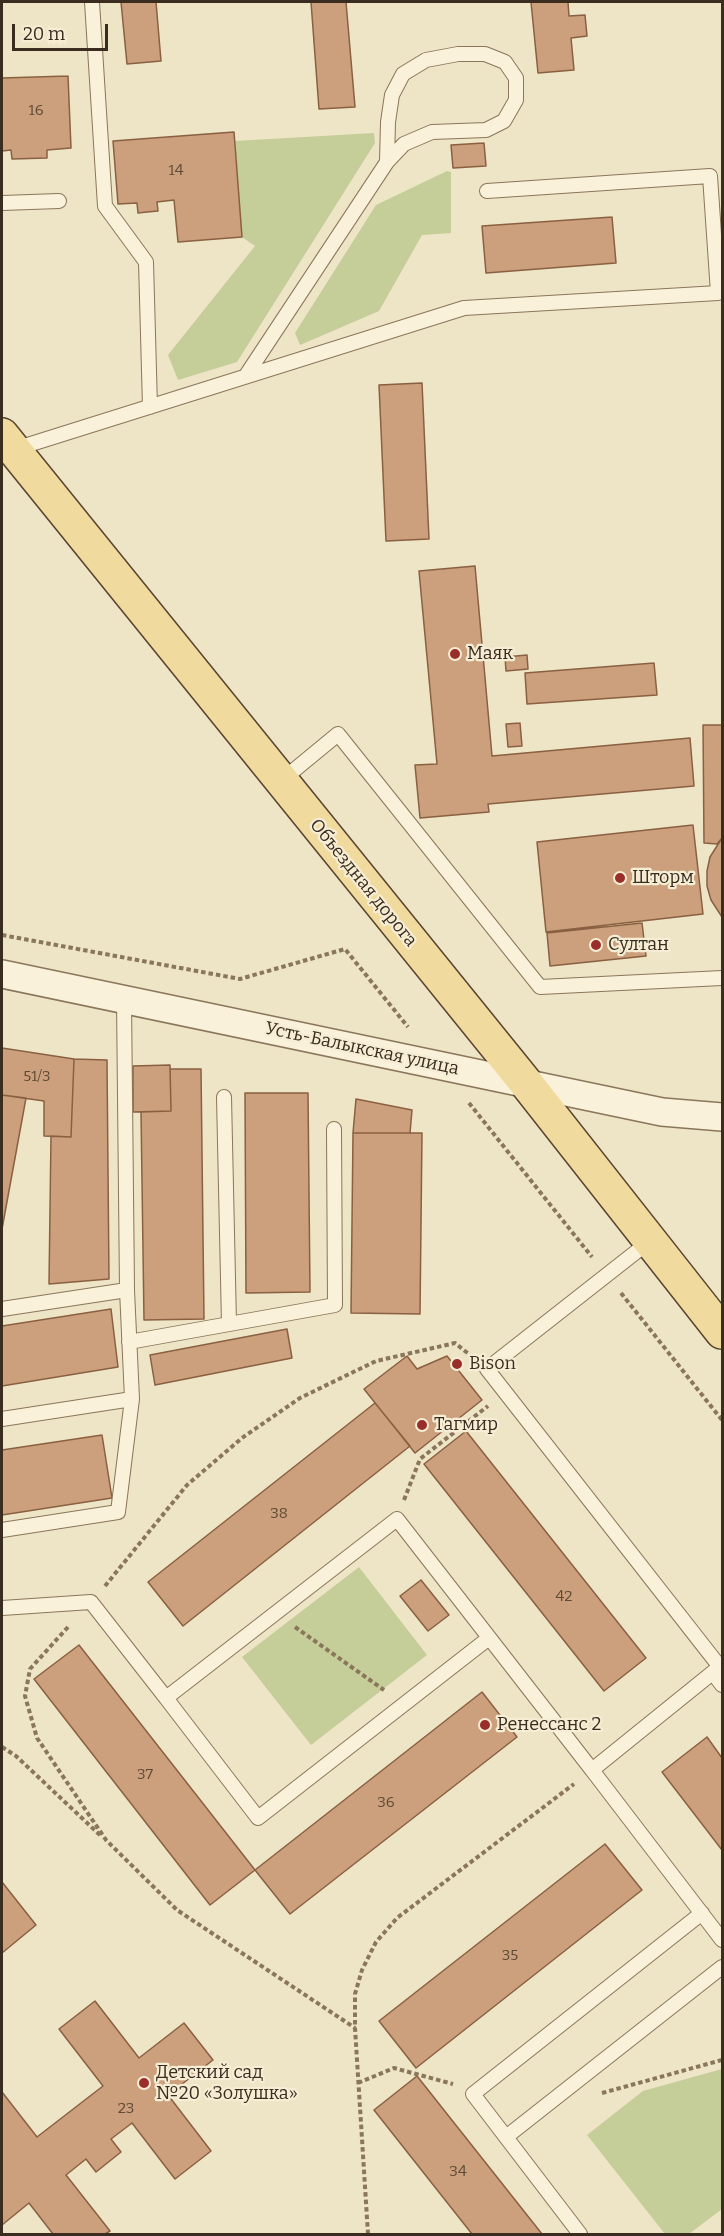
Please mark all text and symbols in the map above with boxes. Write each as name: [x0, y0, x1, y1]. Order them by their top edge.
scale bar: [15, 12, 111, 50]
text: 20 m: [23, 23, 65, 45]
house number: 16: [29, 102, 43, 120]
house number: 14: [169, 162, 183, 180]
place label: Маяк: [467, 643, 513, 665]
marker: Маяк: [448, 647, 462, 661]
street label: Объездная дорога: [305, 815, 421, 951]
place label: Шторм: [632, 867, 694, 889]
marker: Шторм: [613, 871, 627, 885]
place label: Султан: [608, 934, 669, 956]
marker: Султан: [589, 938, 603, 952]
street label: Усть-Балыкская улица: [263, 1018, 461, 1080]
house number: 51/3: [23, 1068, 51, 1086]
place label: Bison: [469, 1353, 516, 1375]
marker: Bison: [450, 1357, 464, 1371]
place label: Тагмир: [434, 1414, 498, 1436]
marker: Тагмир: [415, 1418, 429, 1432]
house number: 38: [270, 1505, 288, 1523]
house number: 42: [556, 1588, 572, 1606]
place label: Ренессанс 2: [497, 1714, 601, 1736]
marker: Ренессанс 2: [478, 1718, 492, 1732]
house number: 37: [137, 1766, 153, 1784]
house number: 36: [377, 1794, 395, 1812]
house number: 35: [502, 1947, 518, 1965]
place label: Детский сад №20 «Золушка»: [156, 2062, 298, 2104]
marker: Детский сад №20 «Золушка»: [137, 2076, 151, 2090]
house number: 23: [118, 2100, 134, 2118]
house number: 34: [449, 2163, 467, 2181]

